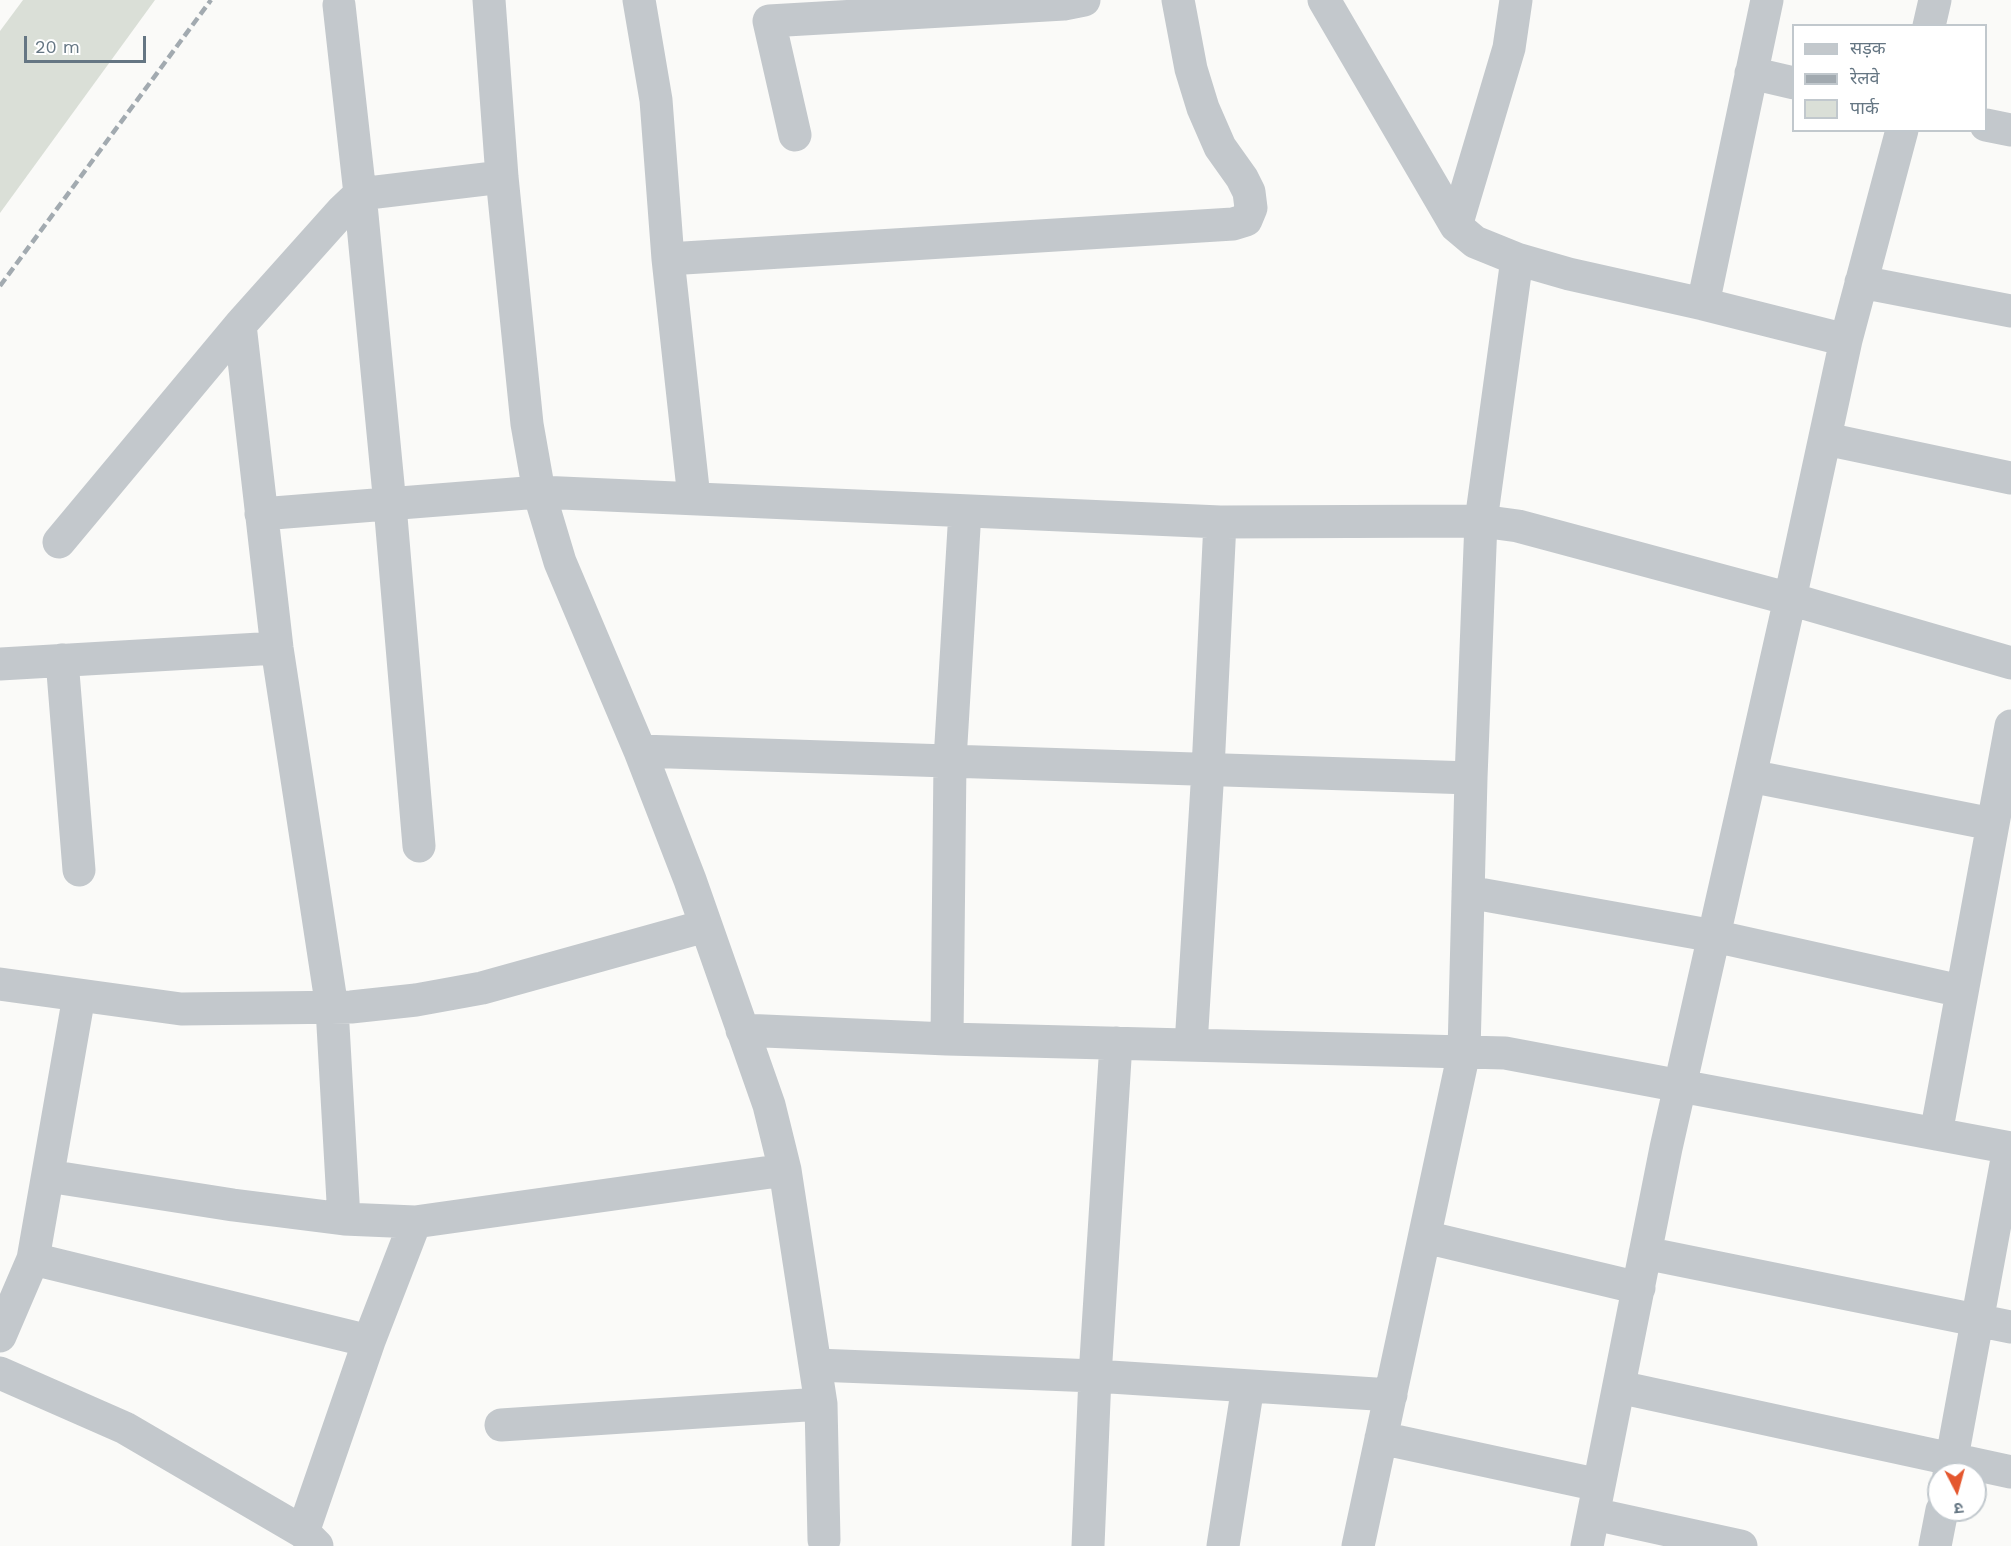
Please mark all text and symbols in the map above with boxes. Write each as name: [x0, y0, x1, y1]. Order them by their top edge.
scale bar: [27, 24, 148, 62]
legend: [1792, 24, 1987, 132]
text: 20 m: [35, 36, 80, 57]
text: सड़क: [1850, 37, 1886, 58]
text: रेलवे: [1850, 67, 1880, 88]
text: पार्क: [1850, 97, 1879, 118]
north arrow: [1927, 1462, 1987, 1522]
text: उ: [1953, 1498, 1964, 1518]

